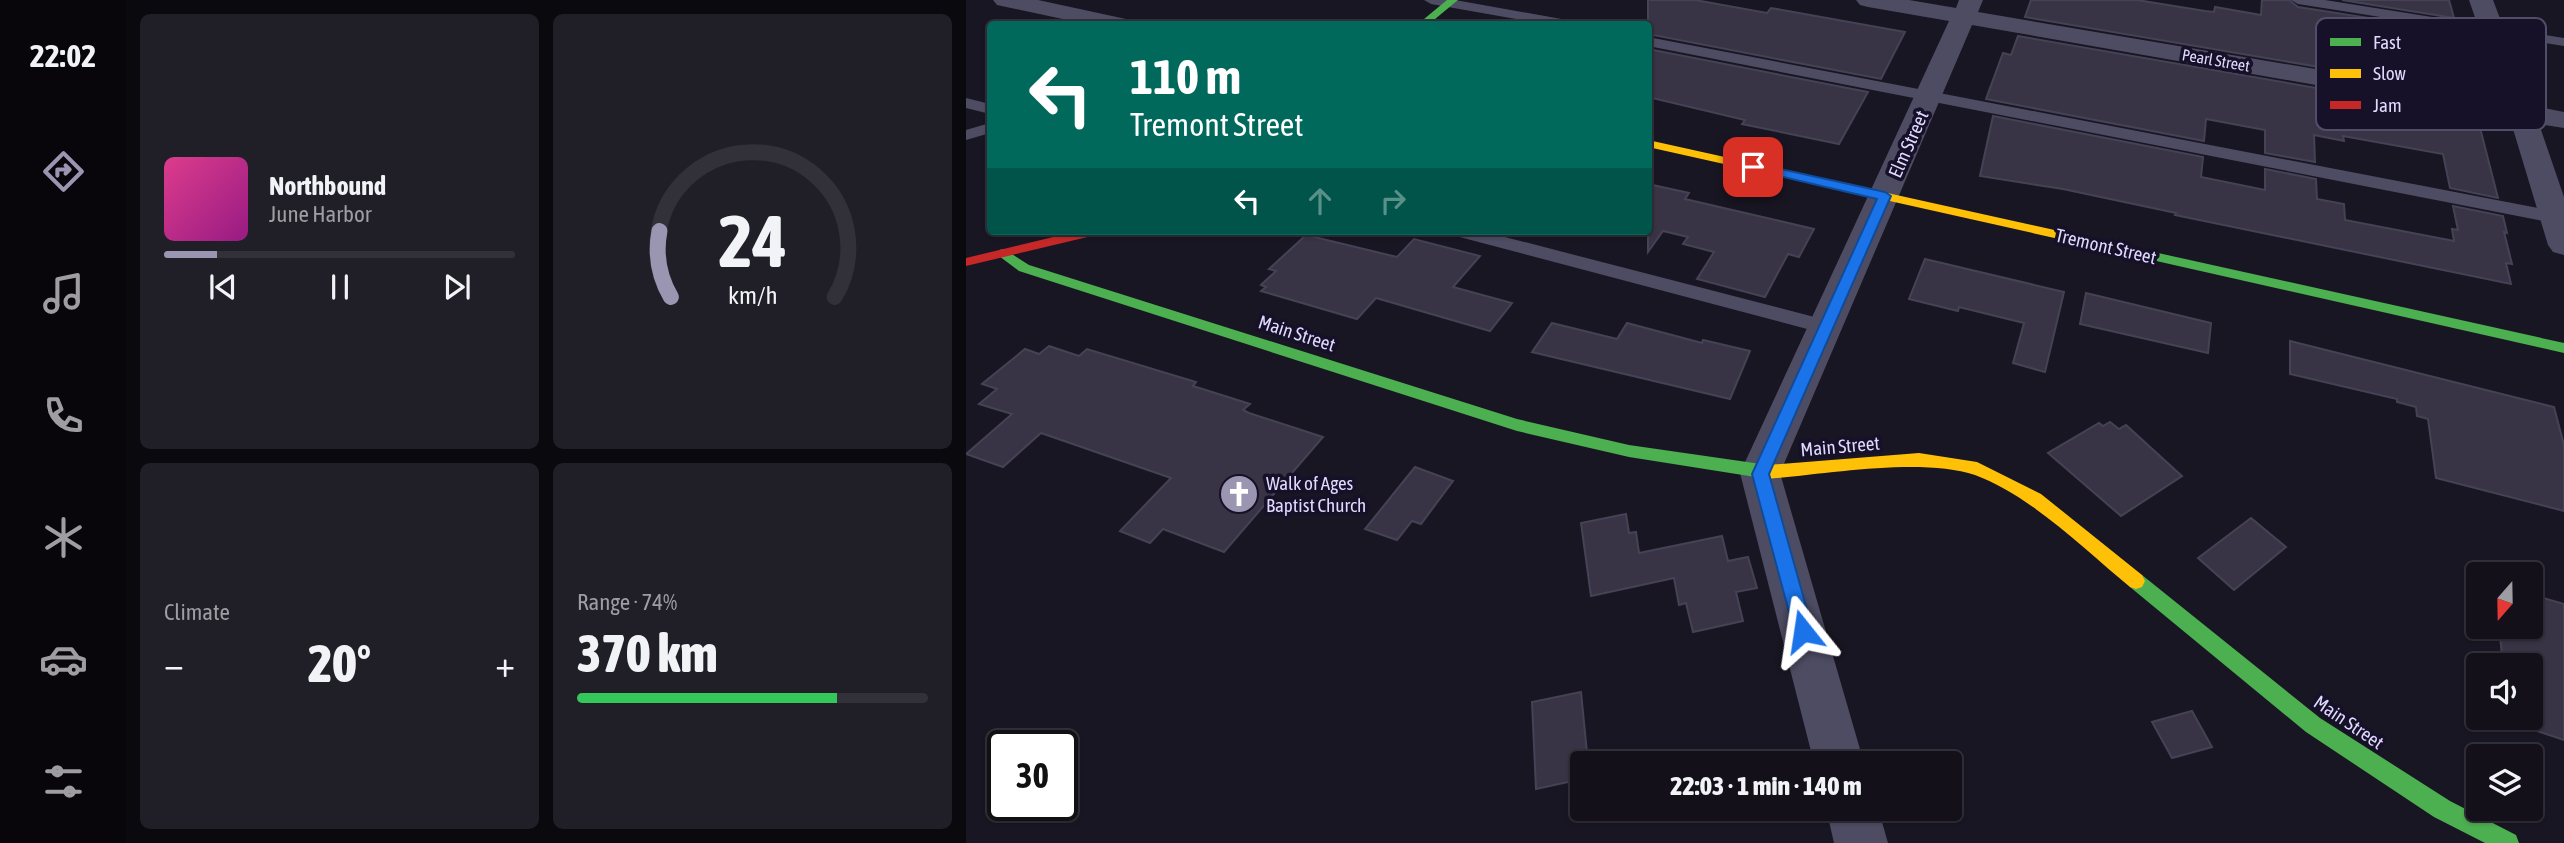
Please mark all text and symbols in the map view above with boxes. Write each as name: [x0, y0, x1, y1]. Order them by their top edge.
legend: [2316, 18, 2546, 130]
text: Fast: [2373, 31, 2401, 53]
text: 22:02: [30, 37, 96, 74]
street label: Pearl Street: [2181, 45, 2252, 75]
text: 110 m: [1130, 48, 1241, 104]
icon: left: [1015, 49, 1106, 140]
text: Slow: [2373, 62, 2407, 84]
text: Jam: [2373, 94, 2402, 116]
text: Tremont Street: [1130, 106, 1304, 143]
street label: Elm Street: [1883, 107, 1933, 181]
pin: [1723, 137, 1783, 197]
icon: directions: [39, 147, 88, 196]
icon: arrive: [1734, 148, 1772, 186]
text: Northbound: [269, 171, 386, 201]
icon: left: [1228, 182, 1266, 220]
icon: ahead: [1301, 182, 1339, 220]
icon: right: [1374, 182, 1412, 220]
text: 24: [718, 200, 787, 283]
text: June Harbor: [269, 201, 372, 227]
street label: Tremont Street: [2053, 224, 2159, 268]
icon: previous: [204, 268, 242, 306]
icon: pause: [321, 268, 359, 306]
icon: next: [438, 268, 476, 306]
icon: music: [39, 269, 88, 318]
text: km/h: [728, 281, 777, 309]
street label: Main Street: [1256, 310, 1338, 356]
icon: phone: [39, 391, 88, 440]
street label: Main Street: [1799, 432, 1881, 460]
place label: Walk of Ages Baptist Church: [1266, 472, 1366, 516]
church icon: Walk of Ages Baptist Church: [1218, 473, 1260, 515]
icon: climate: [39, 513, 88, 562]
north arrow: [2466, 562, 2543, 639]
map controls: [2466, 562, 2543, 821]
text: Range · 74%: [577, 589, 677, 615]
position arrow: [1766, 594, 1840, 668]
text: Climate: [164, 599, 230, 625]
text: 370 km: [577, 623, 718, 683]
text: 20°: [308, 633, 371, 693]
icon: car: [39, 635, 88, 684]
text: −: [164, 642, 184, 685]
text: +: [495, 642, 515, 685]
button: sound: [2466, 653, 2543, 730]
street label: Main Street: [2310, 691, 2388, 753]
speed limit sign: 30: [987, 730, 1078, 821]
button: layers: [2466, 744, 2543, 821]
icon: filters: [39, 757, 88, 806]
text: 22:03 · 1 min · 140 m: [1670, 771, 1862, 801]

